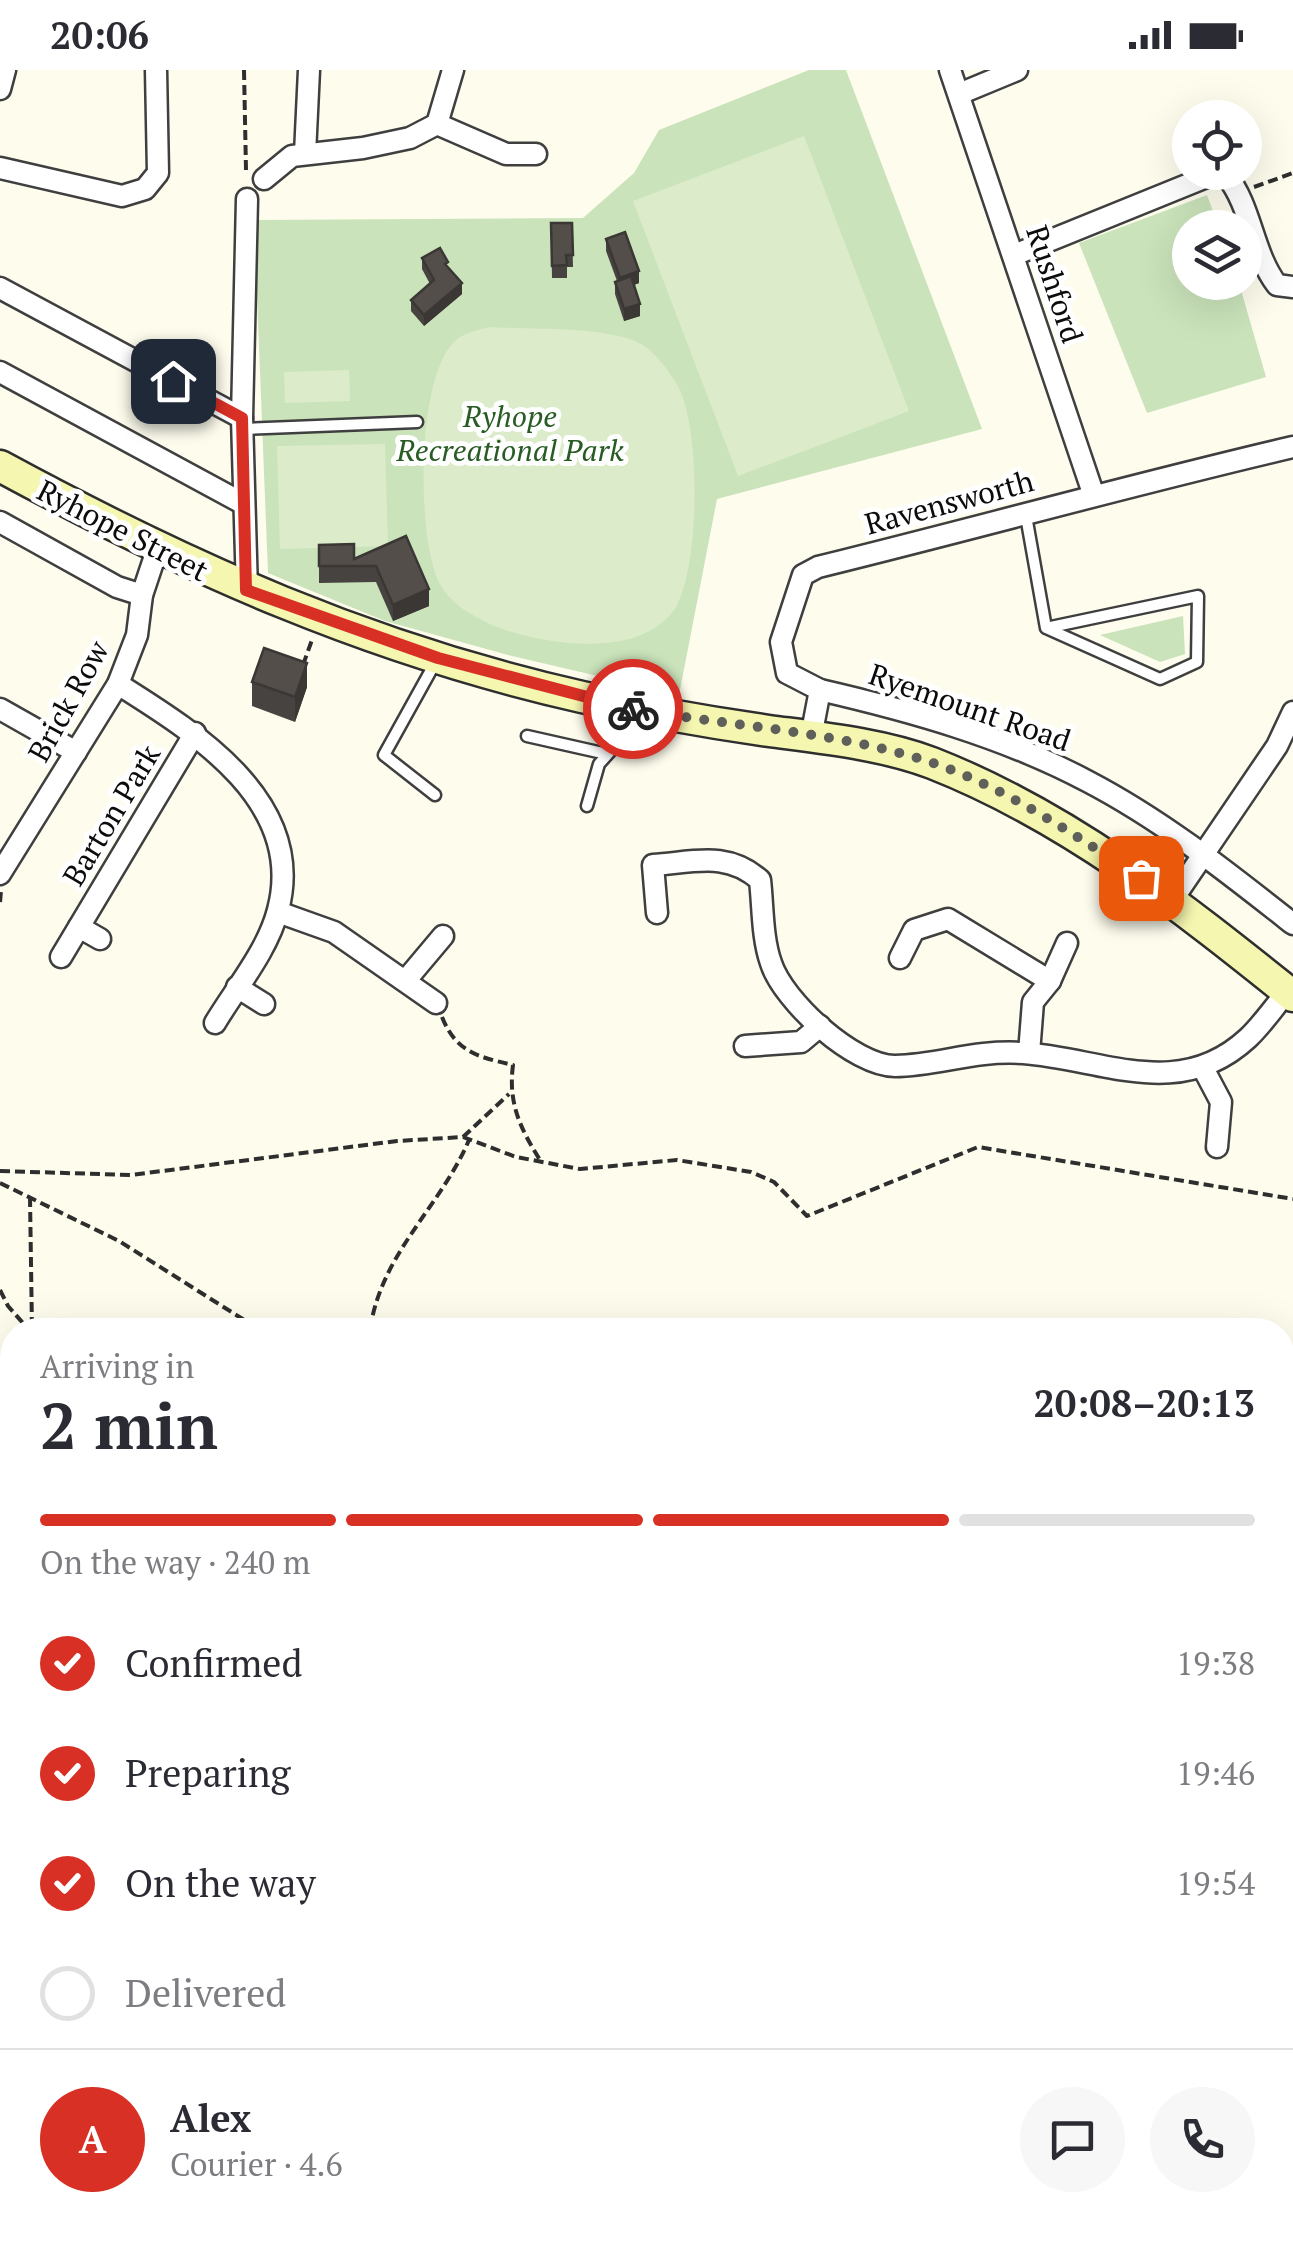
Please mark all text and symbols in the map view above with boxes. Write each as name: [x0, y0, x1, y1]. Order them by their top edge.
text: 20:06: [50, 10, 149, 60]
map controls: [1172, 100, 1262, 300]
button: locate: [1172, 100, 1262, 190]
button: layers: [1172, 210, 1262, 300]
street label: Rushford: [1017, 220, 1093, 348]
pin: [131, 339, 216, 424]
icon: home: [146, 354, 201, 409]
park label: Ryhope Recreational Park: [395, 396, 624, 470]
street label: Ravensworth: [860, 460, 1038, 544]
street label: Ryhope Street: [31, 470, 215, 590]
street label: Brick Row: [18, 632, 118, 769]
street label: Ryemount Road: [864, 654, 1076, 760]
courier: [583, 659, 683, 759]
icon: bike: [606, 682, 661, 737]
street label: Barton Park: [53, 737, 169, 893]
pin: [1099, 836, 1184, 921]
icon: bag: [1114, 851, 1169, 906]
text: Arriving in: [40, 1345, 194, 1387]
text: 20:08–20:13: [1033, 1378, 1255, 1428]
text: 2 min: [40, 1381, 218, 1468]
text: On the way · 240 m: [40, 1541, 310, 1583]
icon: check: [40, 1636, 95, 1691]
text: Confirmed: [125, 1638, 303, 1688]
text: 19:38: [1176, 1642, 1255, 1684]
icon: check: [40, 1746, 95, 1801]
text: Preparing: [125, 1748, 291, 1798]
text: 19:46: [1176, 1752, 1255, 1794]
icon: check: [40, 1856, 95, 1911]
text: On the way: [125, 1858, 316, 1908]
text: 19:54: [1176, 1862, 1255, 1904]
text: Delivered: [125, 1968, 286, 2018]
button: chat: [1020, 2087, 1125, 2192]
button: phone: [1150, 2087, 1255, 2192]
text: Alex: [170, 2093, 251, 2143]
text: A: [79, 2114, 106, 2164]
text: Courier · 4.6: [170, 2143, 342, 2185]

